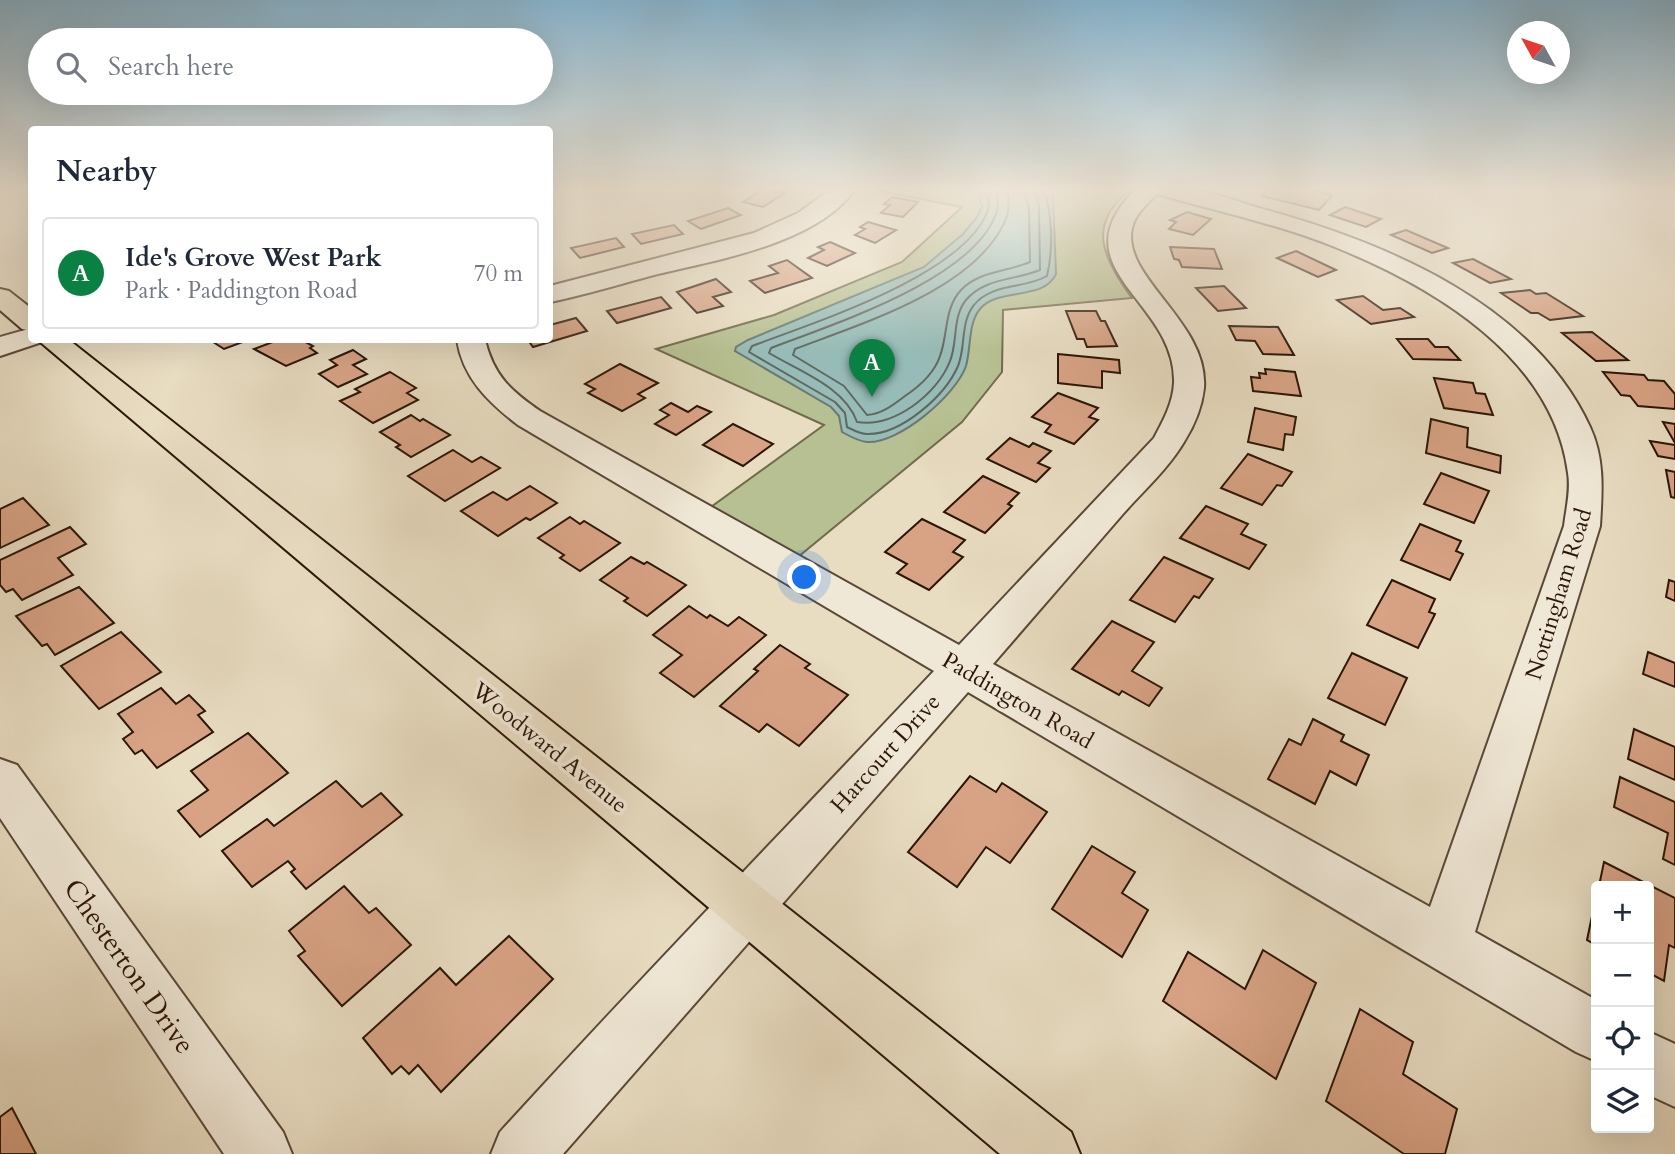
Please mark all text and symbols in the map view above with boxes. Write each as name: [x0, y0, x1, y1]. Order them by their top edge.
north arrow: [1507, 21, 1570, 84]
search box: [28, 28, 553, 105]
icon: search: [52, 48, 90, 86]
text: Search here: [108, 49, 234, 84]
text: Nearby: [56, 151, 157, 192]
text: Ide's Grove West Park: [125, 240, 382, 275]
text: A: [72, 258, 90, 289]
text: 70 m: [474, 258, 523, 289]
text: Park · Paddington Road: [125, 275, 357, 306]
pin: A: [849, 339, 895, 397]
street label: Nottingham Road: [1518, 504, 1600, 684]
your location: [787, 560, 821, 594]
street label: Paddington Road: [936, 645, 1100, 757]
street label: Woodward Avenue: [464, 674, 634, 820]
street label: Harcourt Drive: [823, 687, 947, 820]
street label: Chesterton Drive: [55, 871, 204, 1062]
map controls: [1591, 881, 1654, 1133]
button: +: [1591, 881, 1654, 944]
button: −: [1591, 944, 1654, 1007]
button: locate: [1591, 1007, 1654, 1070]
button: layers: [1591, 1070, 1654, 1133]

